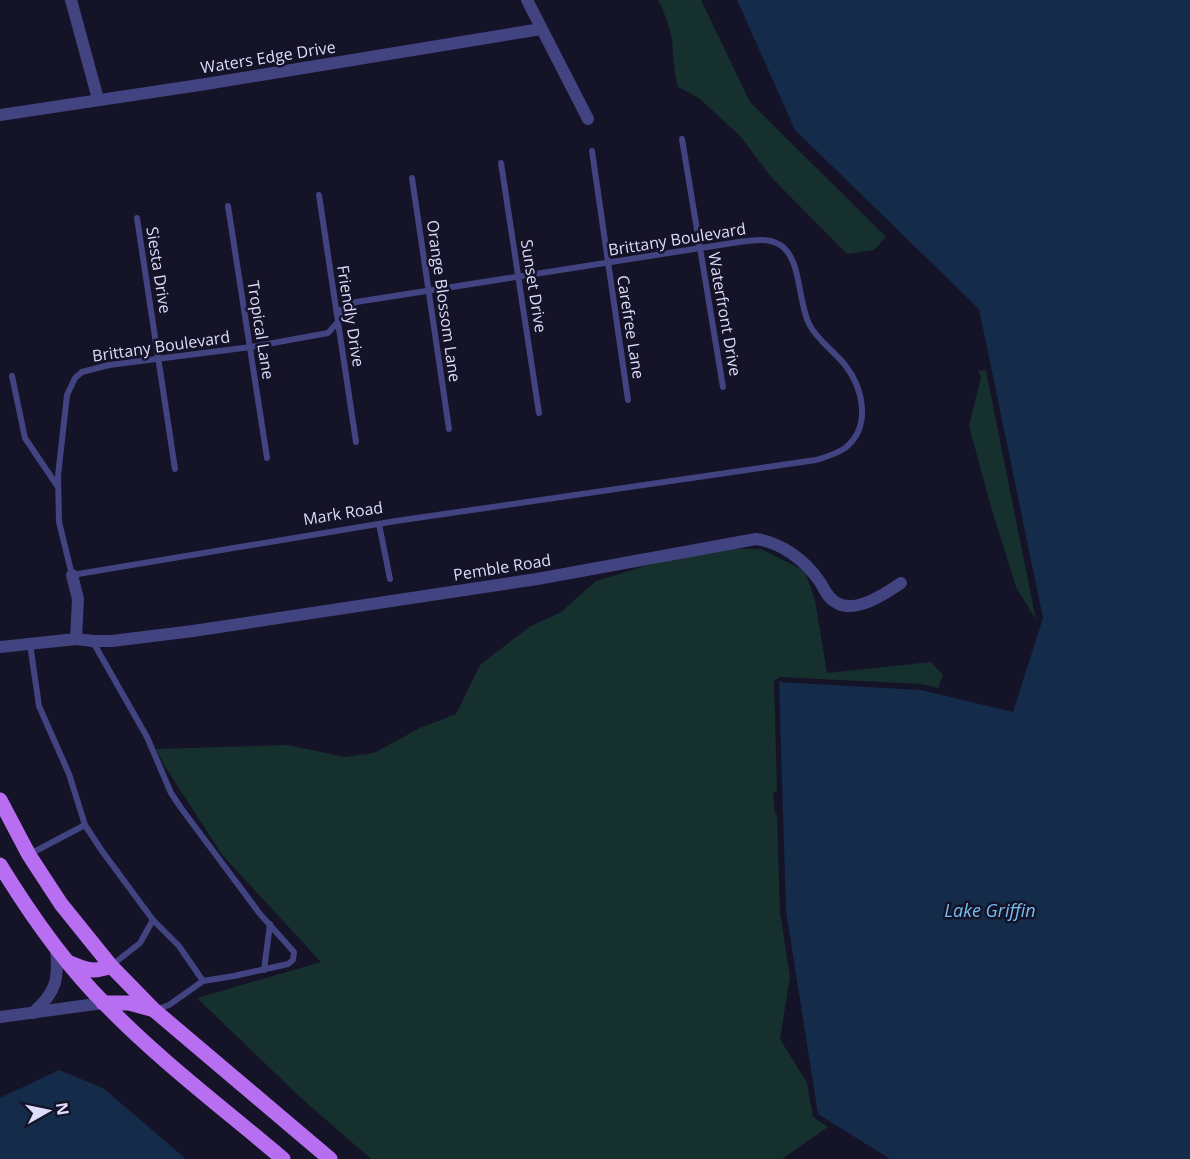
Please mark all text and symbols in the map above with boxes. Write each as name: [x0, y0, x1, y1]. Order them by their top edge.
street label: Waters Edge Drive: [199, 35, 337, 79]
street label: Brittany Boulevard: [607, 217, 747, 261]
street label: Orange Blossom Lane: [422, 219, 466, 383]
street label: Siesta Drive: [141, 225, 177, 315]
street label: Sunset Drive: [516, 238, 552, 334]
street label: Waterfront Drive: [703, 250, 747, 378]
street label: Friendly Drive: [332, 264, 370, 369]
street label: Carefree Lane: [612, 274, 650, 380]
street label: Tropical Lane: [242, 279, 280, 381]
street label: Brittany Boulevard: [91, 325, 231, 367]
street label: Mark Road: [301, 496, 385, 530]
street label: Pemble Road: [452, 548, 552, 586]
water label: Lake Griffin: [944, 898, 1036, 922]
north arrow: [18, 1081, 78, 1141]
text: N: [51, 1101, 75, 1117]

